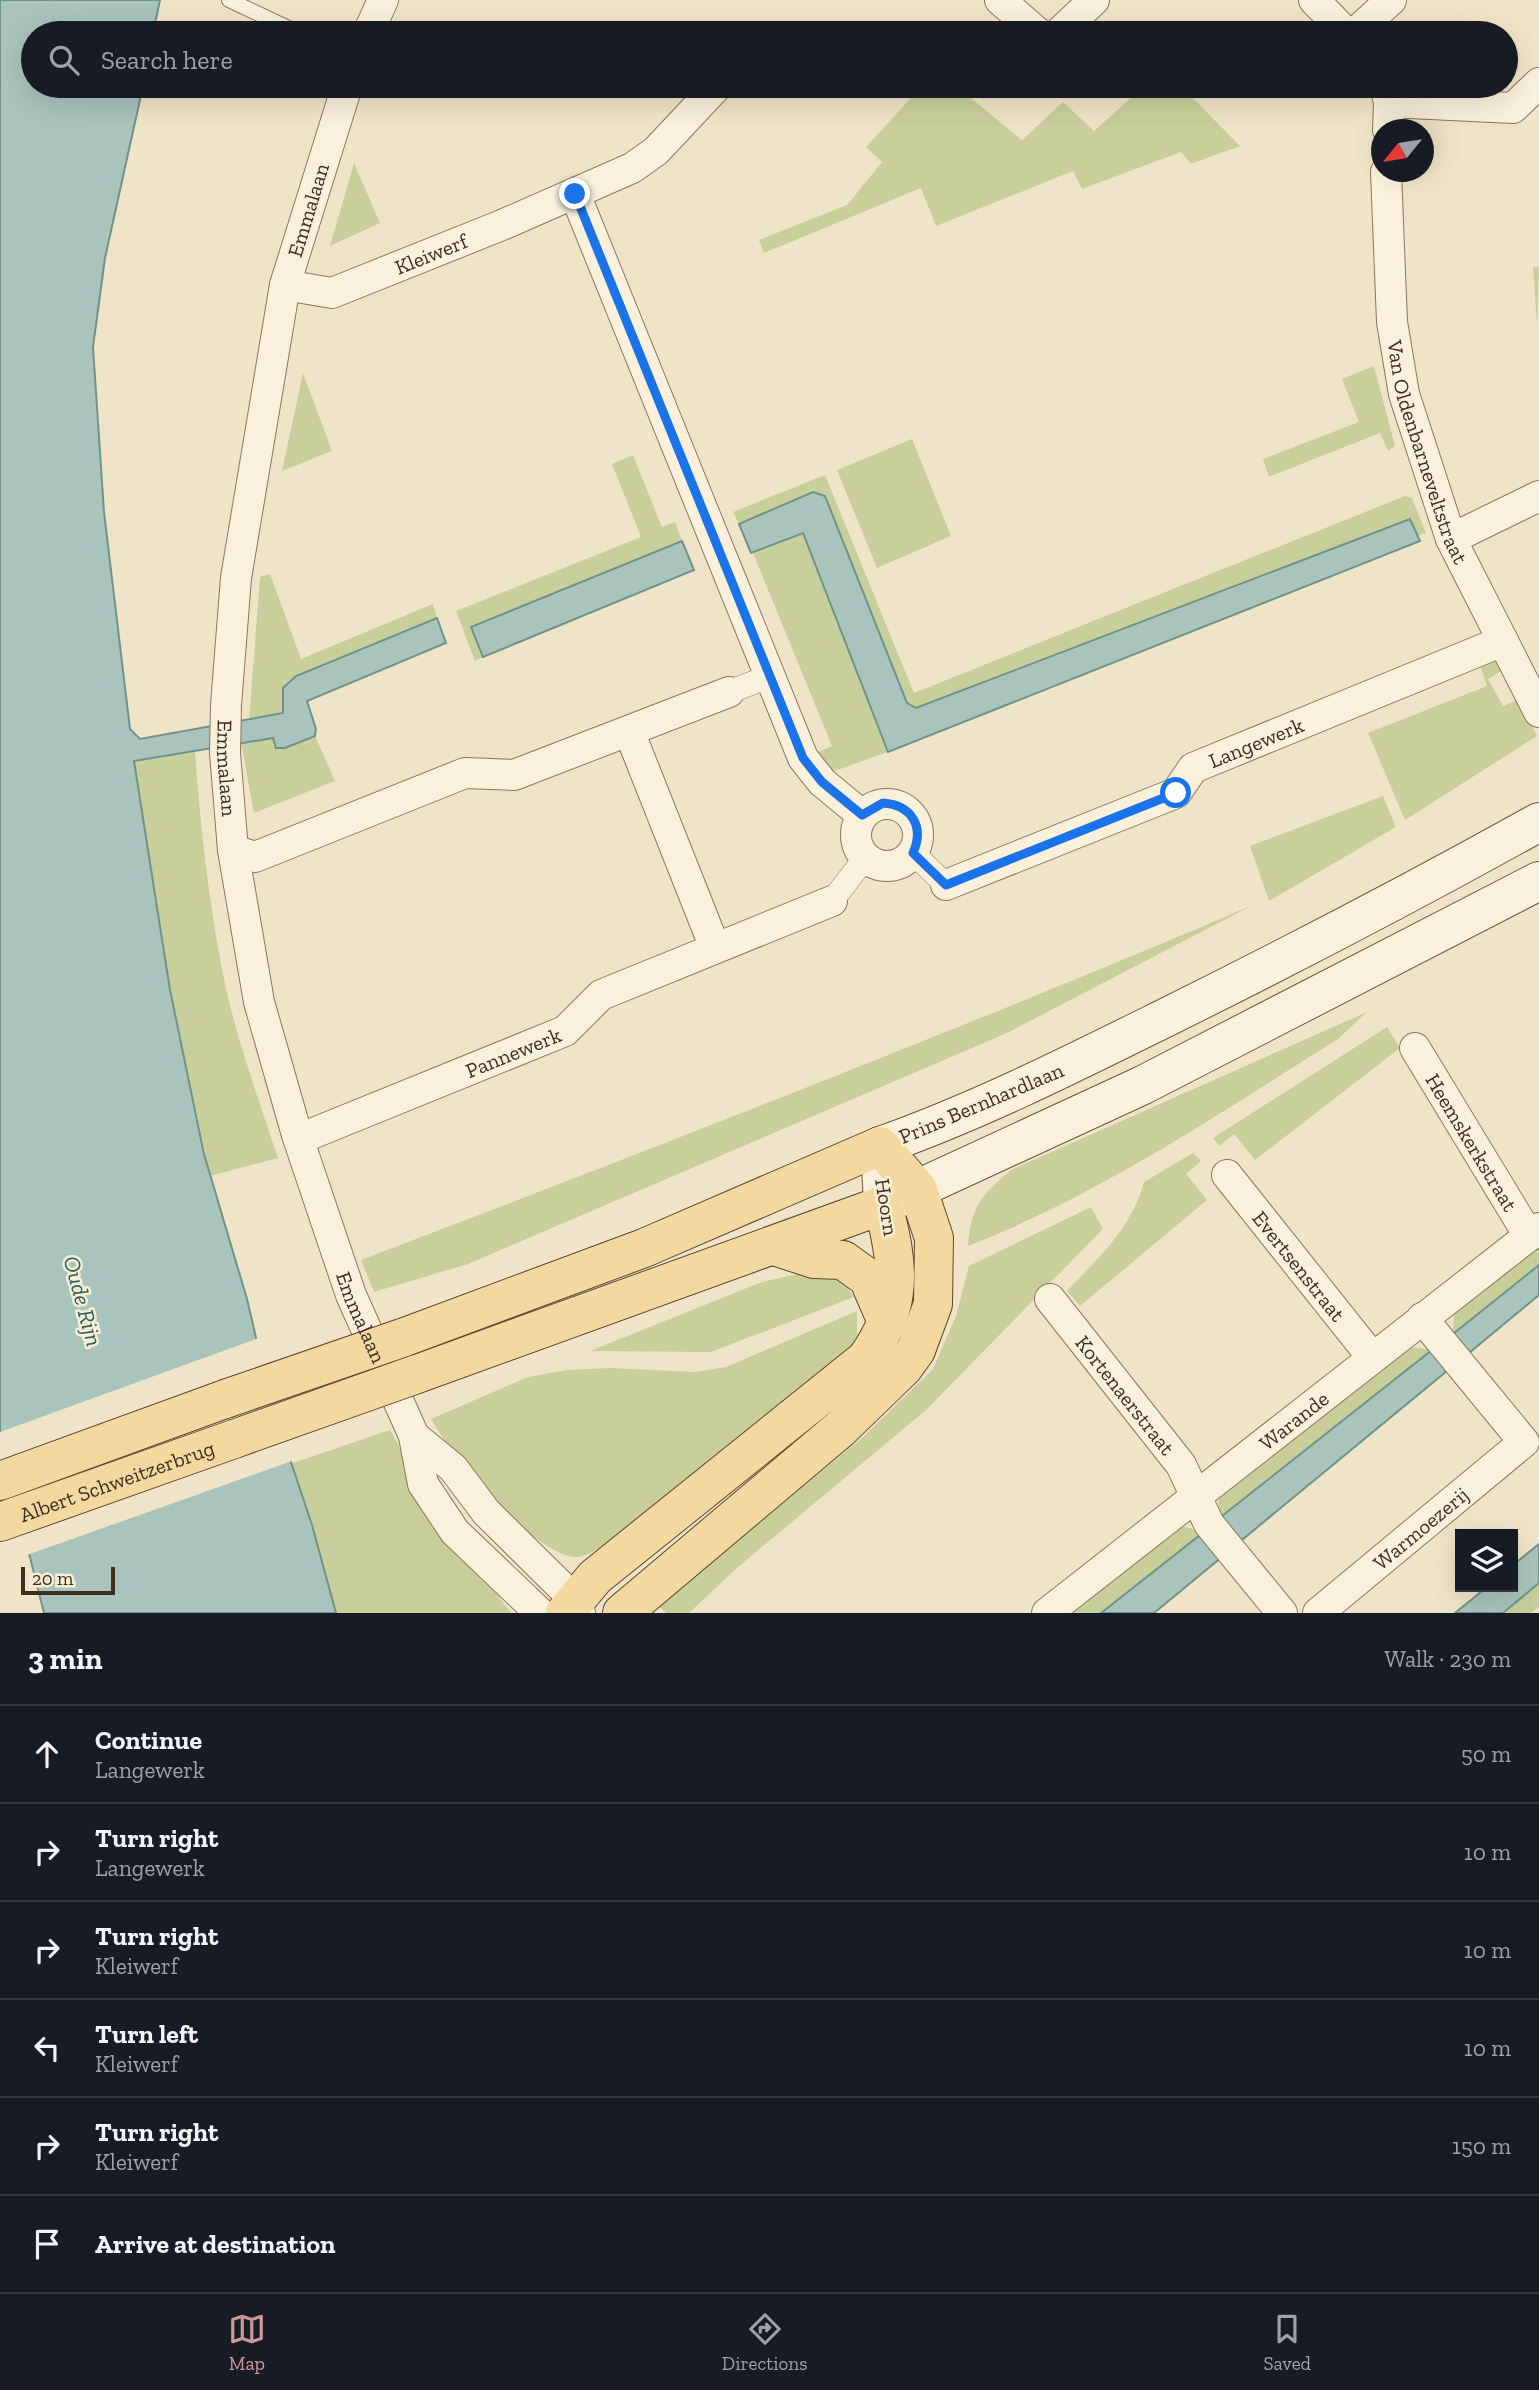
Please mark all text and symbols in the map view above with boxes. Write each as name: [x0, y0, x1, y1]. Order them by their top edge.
search box: [21, 21, 1518, 98]
icon: search: [45, 41, 83, 79]
text: Search here: [101, 44, 233, 76]
north arrow: [1371, 119, 1434, 182]
street label: Emmalaan: [282, 160, 334, 260]
route end: [559, 178, 590, 209]
street label: Kleiwerf: [391, 227, 472, 279]
street label: Van Oldenbarneveltstraat: [1383, 337, 1474, 568]
street label: Langewerk: [1205, 712, 1307, 773]
street label: Emmalaan: [212, 719, 243, 817]
route start: [1160, 777, 1191, 808]
street label: Pannewerk: [461, 1021, 565, 1083]
street label: Prins Bernhardlaan: [895, 1057, 1067, 1149]
street label: Heemskerkstraat: [1421, 1069, 1523, 1216]
street label: Hoorn: [870, 1177, 904, 1237]
street label: Evertsenstraat: [1248, 1205, 1351, 1326]
water label: Oude Rijn: [58, 1253, 108, 1349]
street label: Emmalaan: [331, 1268, 392, 1366]
street label: Kortenaerstraat: [1071, 1330, 1180, 1460]
street label: Warande: [1254, 1385, 1333, 1455]
street label: Albert Schweitzerbrug: [16, 1434, 218, 1527]
street label: Warmoezerij: [1368, 1481, 1474, 1575]
map controls: [1455, 1529, 1518, 1592]
button: layers: [1455, 1529, 1518, 1592]
scale bar: [21, 1564, 116, 1596]
text: 20 m: [32, 1567, 73, 1590]
text: 3 min: [28, 1641, 103, 1677]
text: Walk · 230 m: [1384, 1645, 1511, 1673]
text: Continue: [95, 1724, 202, 1756]
icon: ahead: [28, 1735, 66, 1773]
text: 50 m: [1461, 1740, 1511, 1768]
text: Langewerk: [95, 1756, 205, 1784]
text: Turn right: [95, 1822, 218, 1854]
icon: right: [28, 1833, 66, 1871]
text: 10 m: [1464, 1838, 1511, 1866]
text: Langewerk: [95, 1854, 205, 1882]
text: Turn right: [95, 1920, 218, 1952]
icon: right: [28, 1931, 66, 1969]
text: 10 m: [1464, 1936, 1511, 1964]
text: Kleiwerf: [95, 1952, 178, 1980]
text: Turn left: [95, 2018, 198, 2050]
icon: left: [28, 2029, 66, 2067]
text: 10 m: [1464, 2034, 1511, 2062]
text: Kleiwerf: [95, 2050, 178, 2078]
text: Turn right: [95, 2116, 218, 2148]
icon: right: [28, 2127, 66, 2165]
text: 150 m: [1452, 2132, 1511, 2160]
text: Kleiwerf: [95, 2148, 178, 2176]
icon: arrive: [28, 2225, 66, 2263]
text: Arrive at destination: [95, 2228, 335, 2260]
tab: Map: [228, 2310, 266, 2375]
tab: Directions: [722, 2310, 808, 2375]
tab: Saved: [1263, 2310, 1311, 2375]

